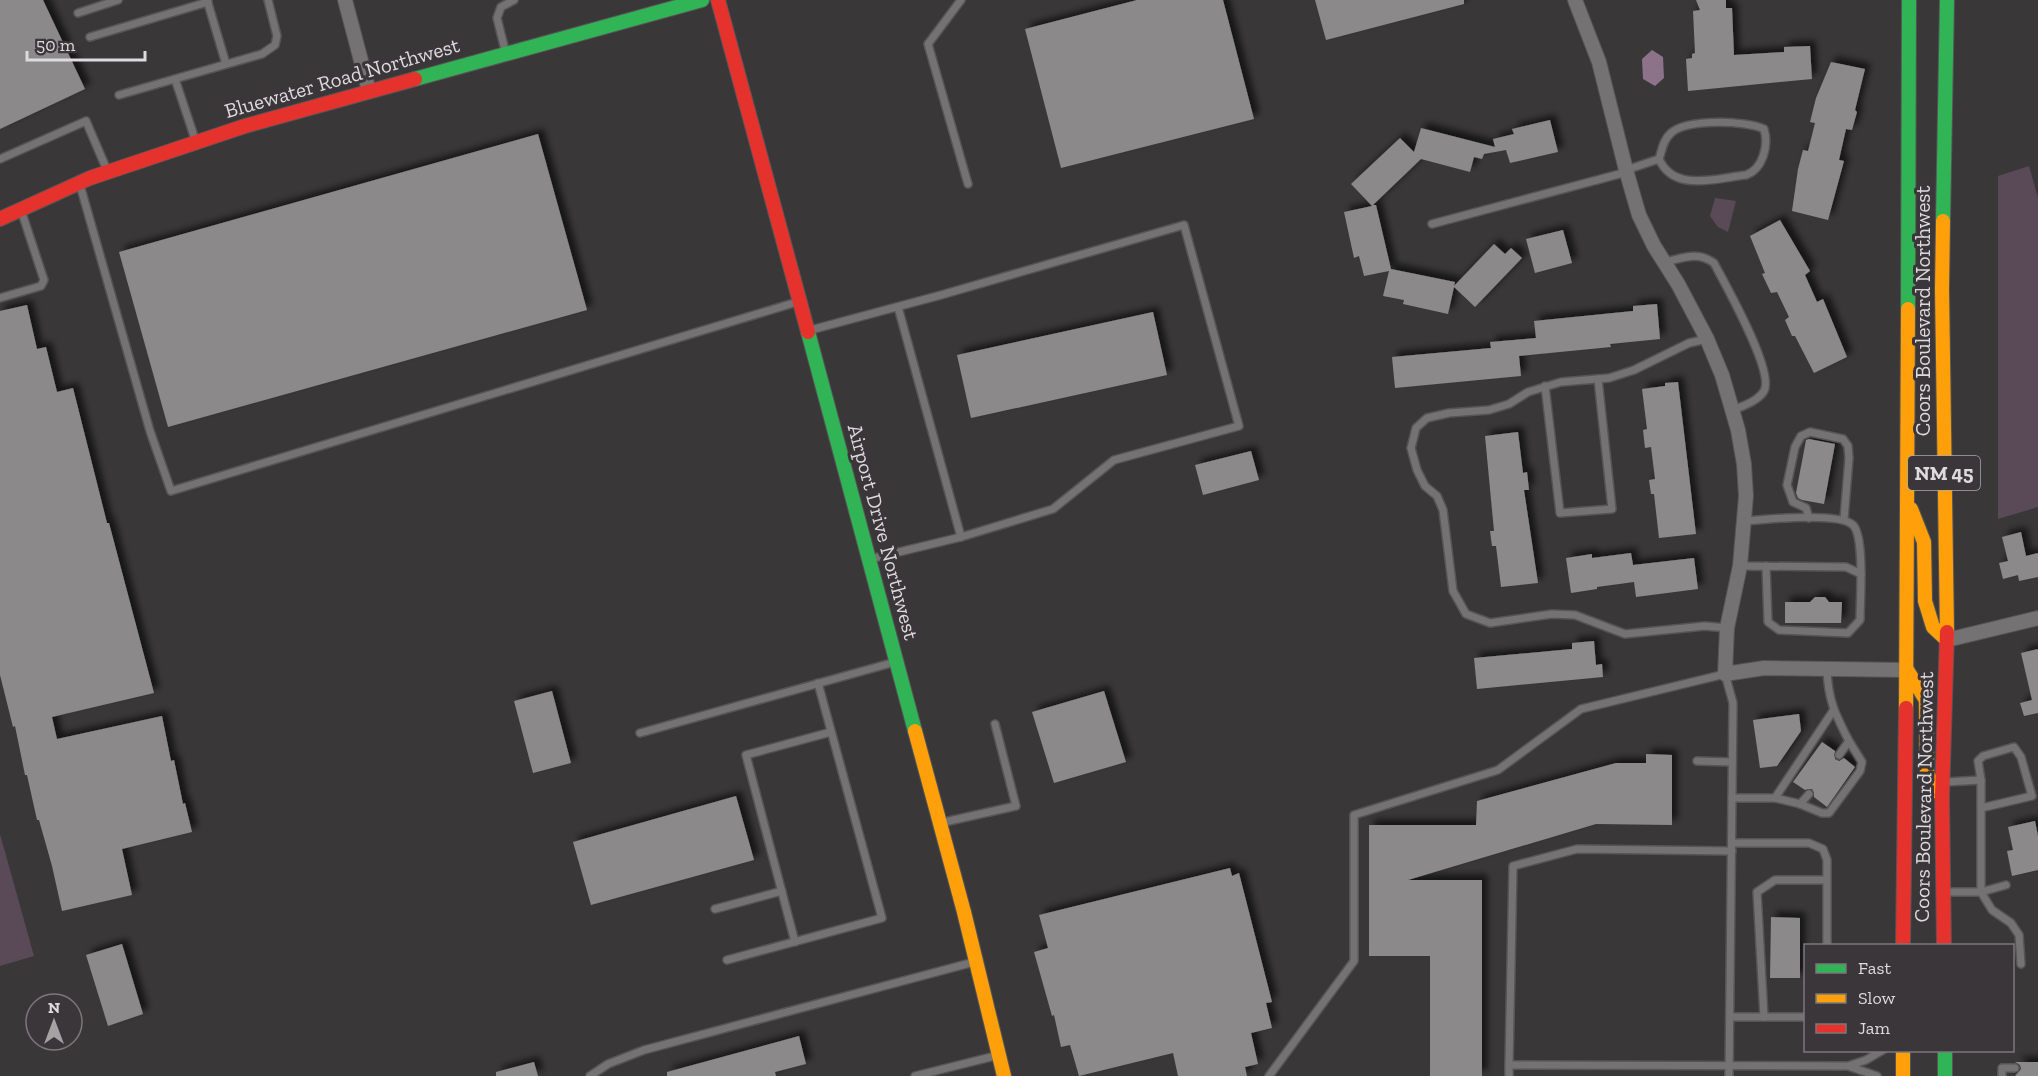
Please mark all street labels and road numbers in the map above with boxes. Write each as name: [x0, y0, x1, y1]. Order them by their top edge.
street label: Bluewater Road Northwest: [222, 32, 462, 123]
street label: Coors Boulevard Northwest: [1910, 185, 1935, 436]
street label: Airport Drive Northwest: [843, 421, 924, 643]
road number: NM 45: [1908, 456, 1980, 490]
street label: Coors Boulevard Northwest: [1909, 671, 1938, 923]

